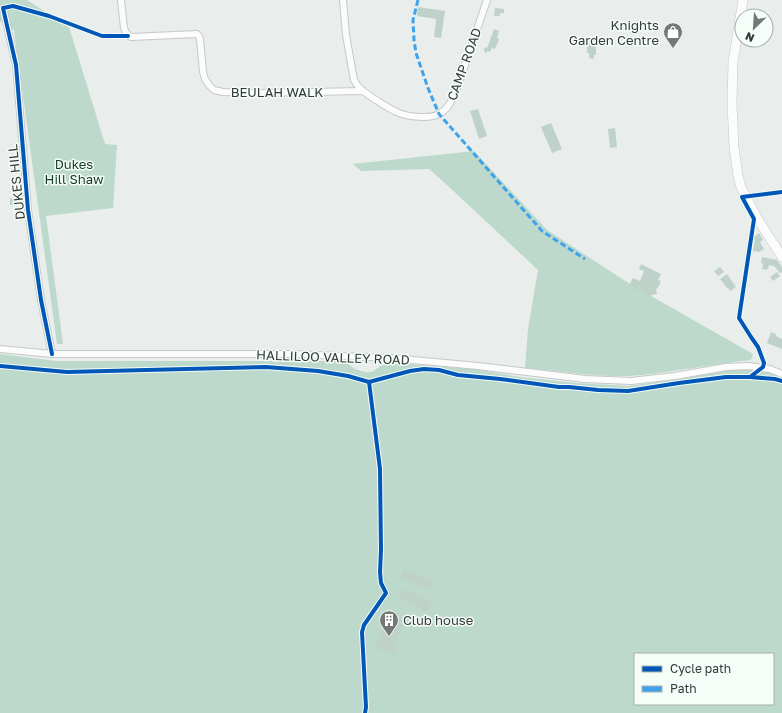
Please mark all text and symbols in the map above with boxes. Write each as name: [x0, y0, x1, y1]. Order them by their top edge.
north arrow: [734, 8, 774, 48]
place label: Knights Garden Centre: [569, 17, 659, 48]
shop icon: Knights Garden Centre: [662, 21, 684, 49]
street label: CAMP ROAD: [443, 25, 485, 103]
text: N: [743, 30, 756, 45]
street label: BEULAH WALK: [231, 84, 323, 100]
street label: DUKES HILL: [4, 143, 28, 221]
park label: Dukes Hill Shaw: [45, 156, 104, 187]
street label: HALLILOO VALLEY ROAD: [256, 346, 410, 368]
building icon: Club house: [378, 609, 400, 637]
place label: Club house: [403, 612, 473, 628]
legend: [634, 653, 774, 705]
text: Cycle path: [670, 661, 731, 676]
text: Path: [670, 681, 697, 696]

